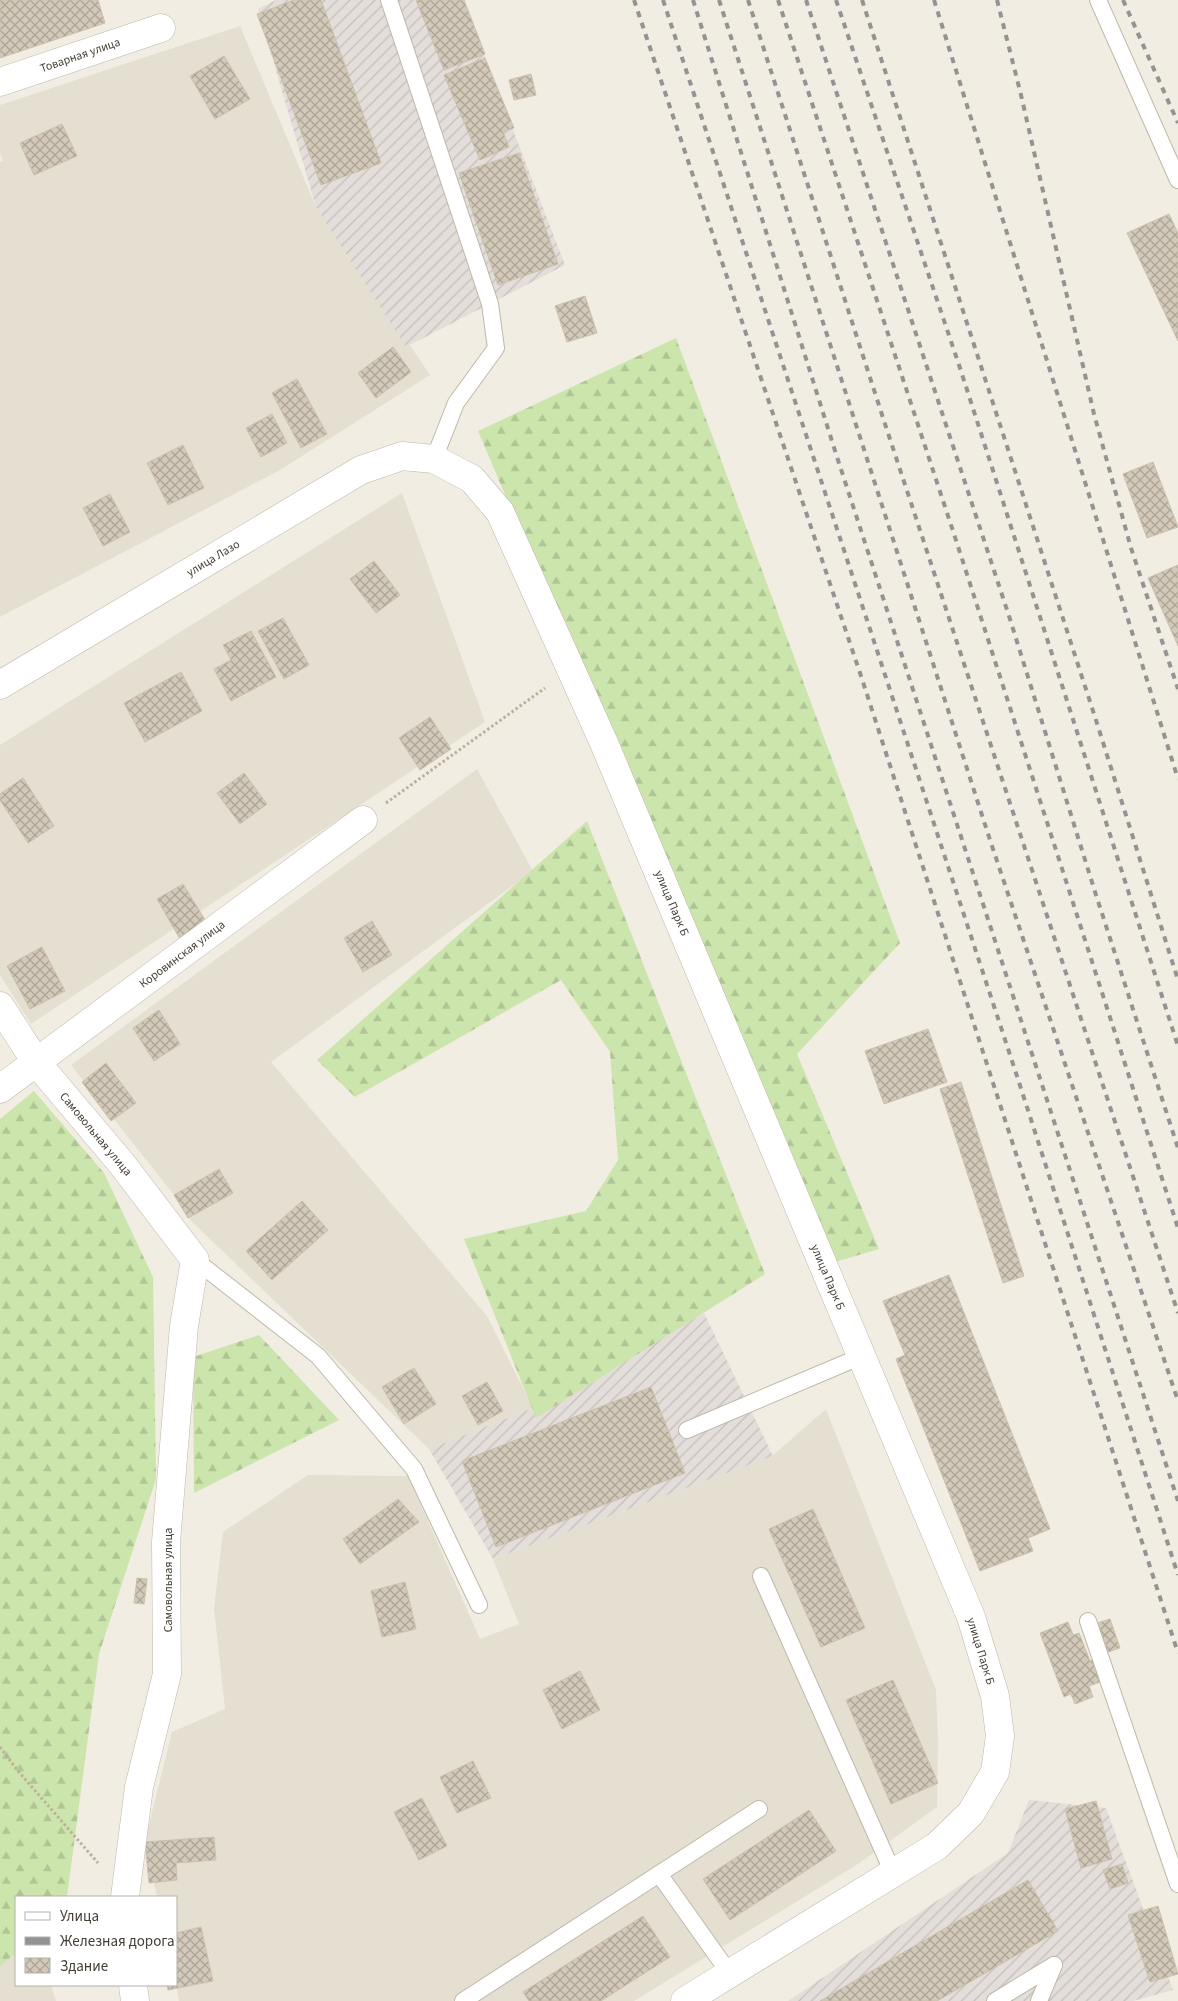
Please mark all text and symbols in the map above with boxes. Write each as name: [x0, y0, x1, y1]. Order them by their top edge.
street label: Товарная улица: [38, 34, 123, 77]
street label: улица Лазо: [183, 536, 243, 581]
street label: улица Парк Б: [650, 868, 693, 939]
street label: Коровинская улица: [136, 916, 229, 992]
street label: Самовольная улица: [55, 1089, 136, 1180]
street label: улица Парк Б: [806, 1242, 849, 1313]
street label: Самовольная улица: [160, 1528, 177, 1632]
street label: улица Парк Б: [962, 1615, 999, 1687]
legend: [15, 1896, 178, 1986]
text: Улица: [60, 1906, 99, 1927]
text: Железная дорога: [60, 1931, 175, 1952]
text: Здание: [60, 1956, 108, 1977]

